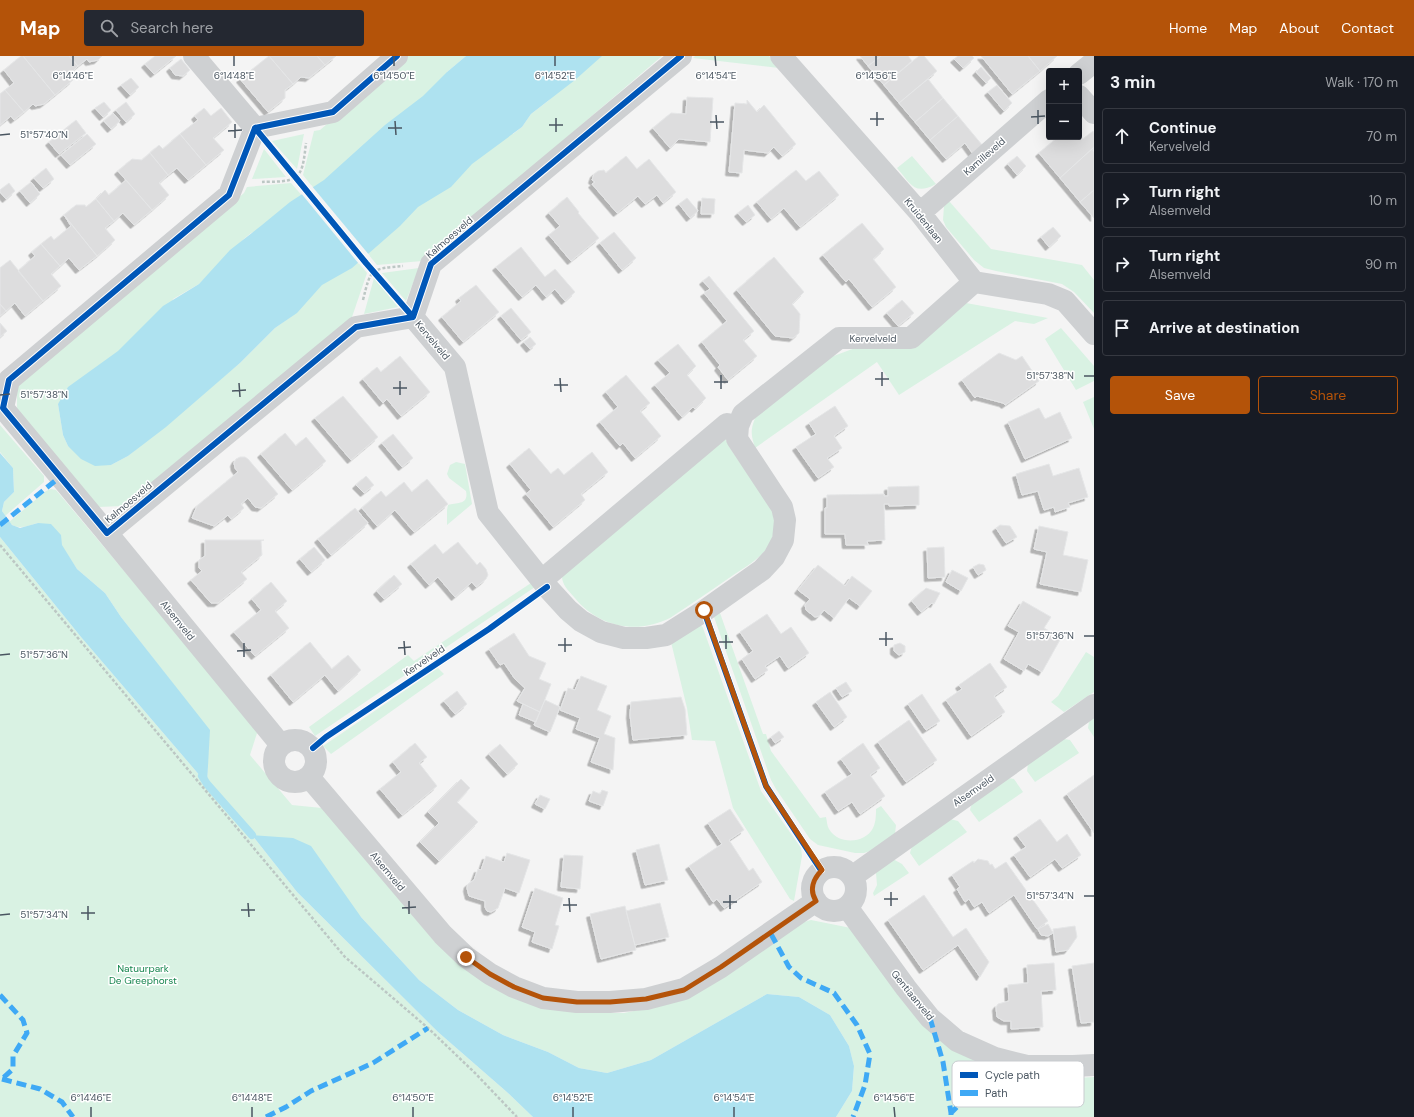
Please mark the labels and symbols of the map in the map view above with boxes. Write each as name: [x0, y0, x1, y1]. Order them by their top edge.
text: 6°14'46"E: [53, 69, 94, 82]
text: 6°14'48"E: [214, 69, 255, 82]
text: 6°14'50"E: [373, 69, 415, 82]
text: 6°14'52"E: [535, 69, 576, 82]
text: 6°14'54"E: [696, 69, 737, 82]
text: 6°14'56"E: [855, 69, 897, 82]
text: 51°57'40"N: [20, 128, 68, 141]
street label: Kamilleveld: [961, 135, 1008, 178]
street label: Kruidenlaan: [901, 195, 946, 246]
street label: Kalmoesveld: [423, 214, 475, 261]
street label: Kervelveld: [413, 318, 453, 363]
street label: Kervelveld: [849, 332, 897, 345]
text: 51°57'38"N: [1026, 369, 1074, 382]
text: 51°57'38"N: [20, 388, 68, 401]
street label: Kalmoesveld: [102, 479, 155, 526]
street label: Alsemveld: [158, 598, 198, 643]
route start: [695, 601, 713, 619]
text: 51°57'36"N: [1026, 629, 1074, 642]
street label: Kervelveld: [401, 642, 447, 679]
text: 51°57'36"N: [20, 648, 68, 661]
street label: Alsemveld: [950, 771, 997, 809]
street label: Alsemveld: [367, 849, 408, 894]
text: 51°57'34"N: [1026, 889, 1074, 902]
text: 51°57'34"N: [20, 908, 68, 921]
route end: [457, 948, 475, 966]
park label: Natuurpark De Greephorst: [109, 962, 177, 987]
street label: Gentiaanveld: [888, 968, 937, 1023]
legend: [952, 1061, 1084, 1107]
text: Cycle path: [985, 1068, 1040, 1082]
text: Path: [985, 1086, 1008, 1100]
text: 6°14'46"E: [71, 1091, 112, 1104]
text: 6°14'48"E: [232, 1091, 273, 1104]
text: 6°14'50"E: [392, 1091, 434, 1104]
text: 6°14'52"E: [553, 1091, 594, 1104]
text: 6°14'54"E: [714, 1091, 755, 1104]
text: 6°14'56"E: [873, 1091, 915, 1104]

